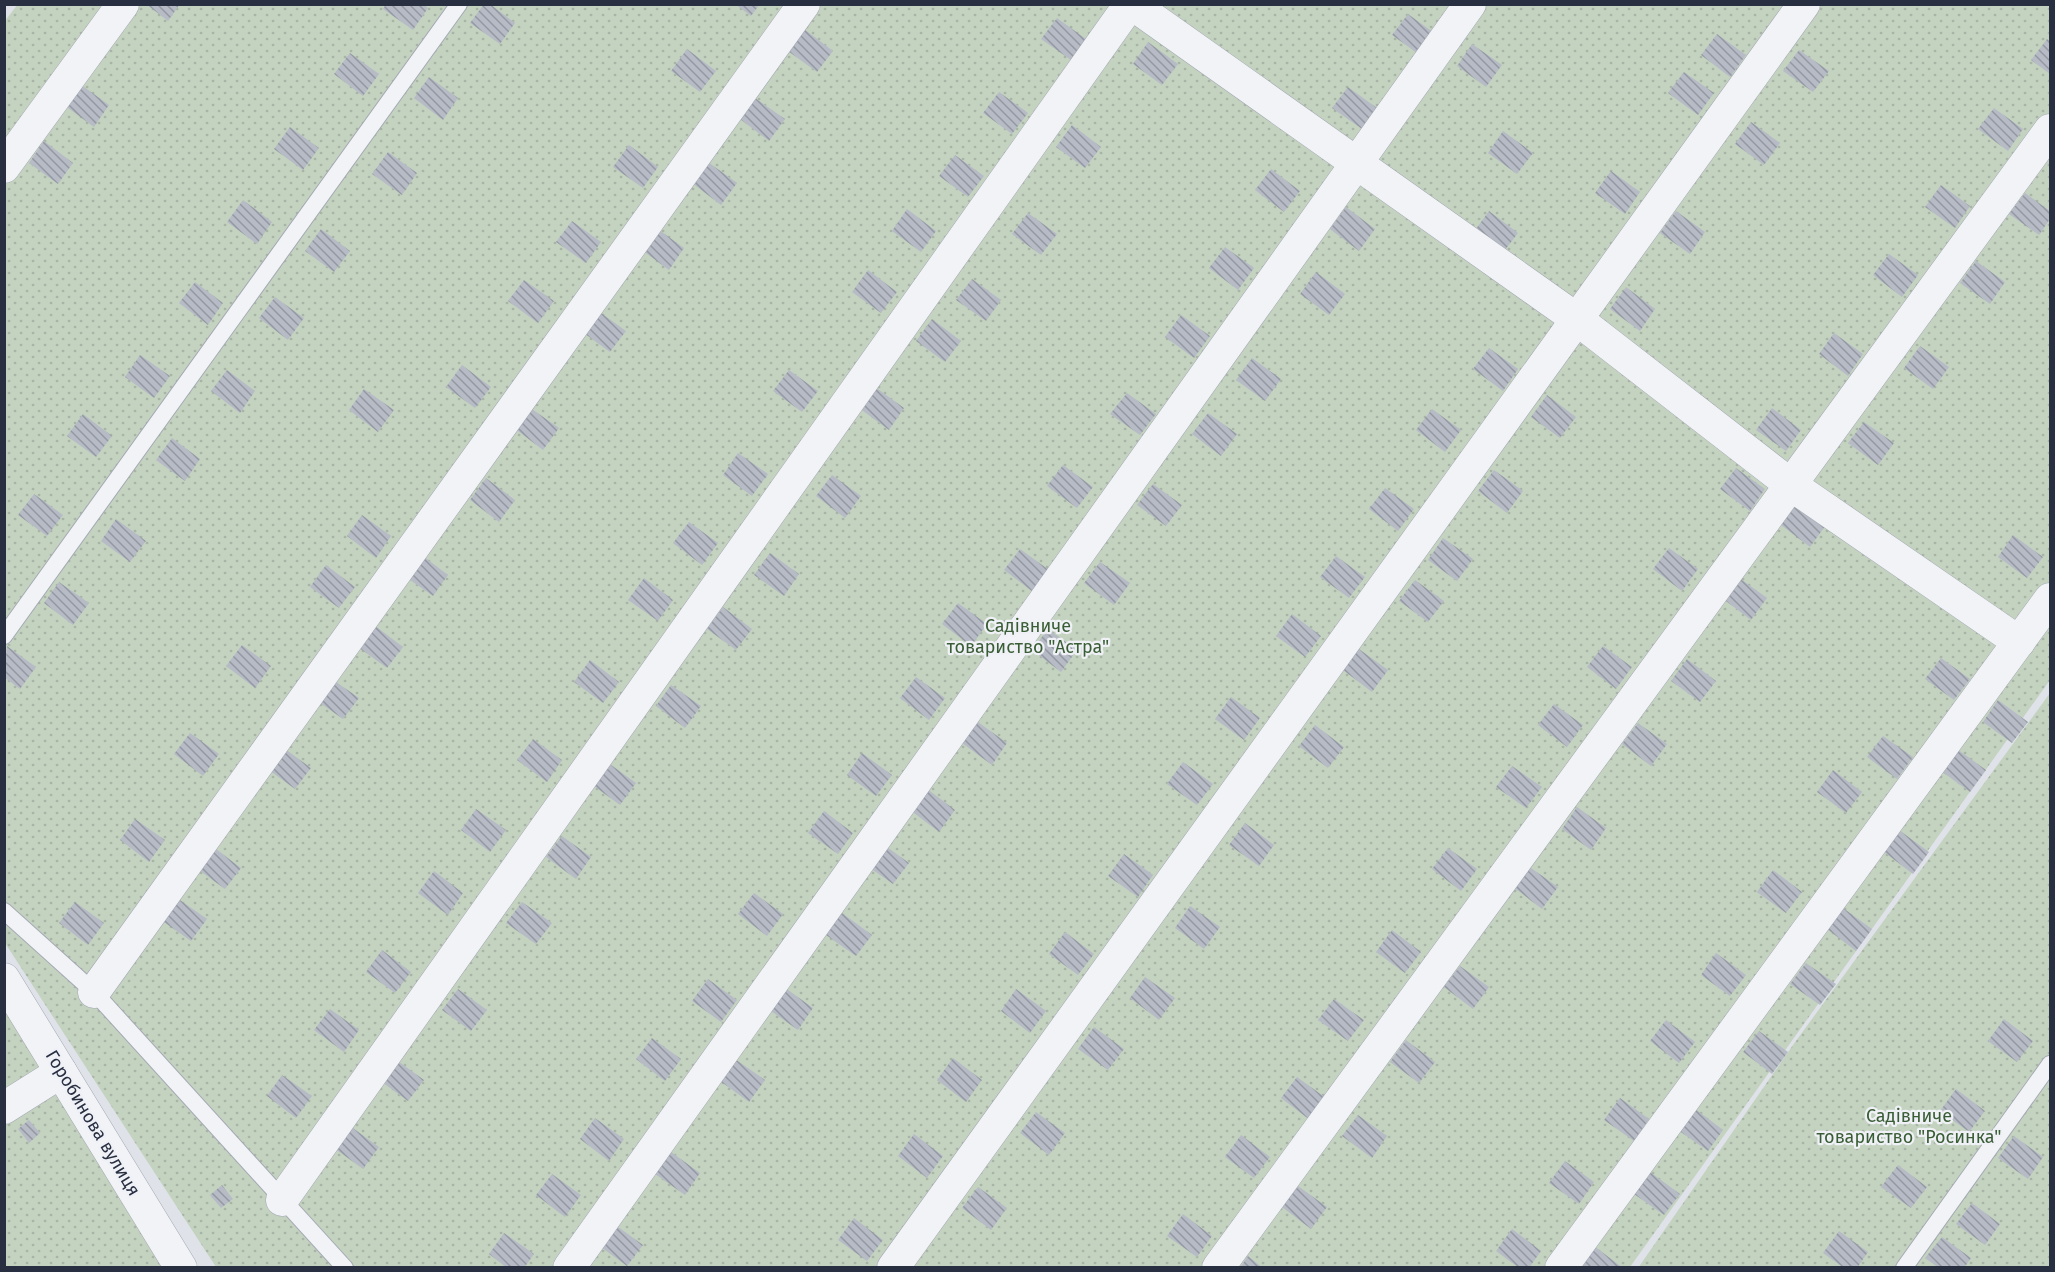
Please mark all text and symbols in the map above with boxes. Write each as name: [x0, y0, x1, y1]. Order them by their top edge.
park label: Садівниче товариство "Астра": [947, 615, 1109, 658]
street label: Горобинова вулиця: [41, 1046, 145, 1200]
park label: Садівниче товариство "Росинка": [1816, 1105, 2002, 1148]

